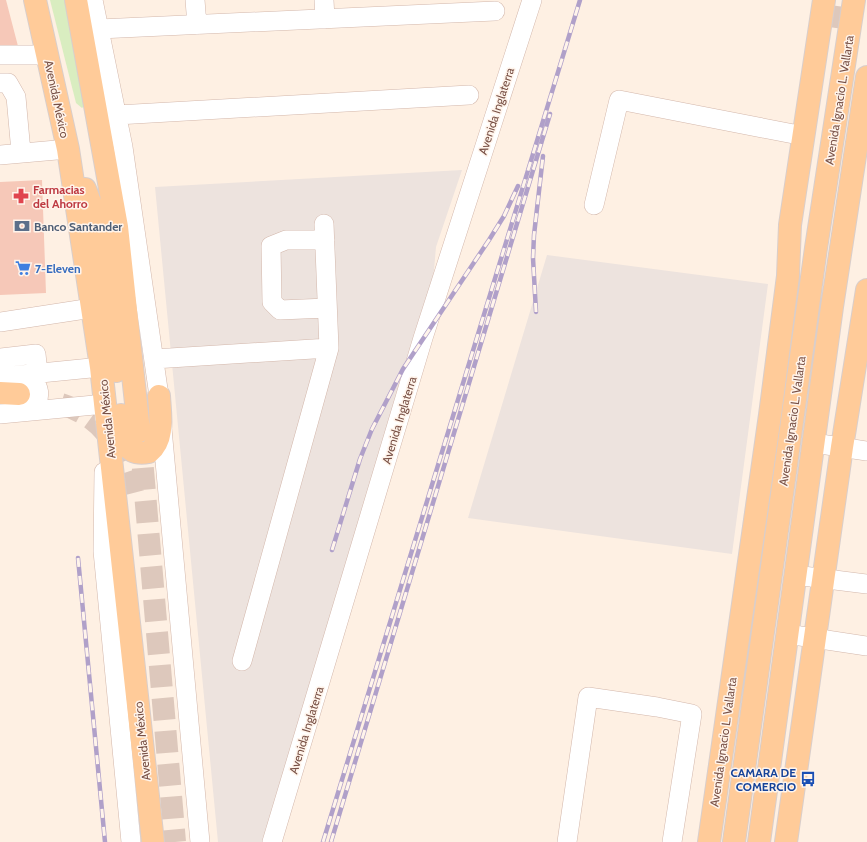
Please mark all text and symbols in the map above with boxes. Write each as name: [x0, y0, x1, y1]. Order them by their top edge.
street label: Avenida Ignacio L. Vallarta: [821, 34, 857, 166]
street label: Avenida México: [41, 59, 73, 140]
street label: Avenida Inglaterra: [475, 65, 517, 156]
place label: Farmacias del Ahorro: [33, 182, 88, 211]
pharmacy icon: Farmacias del Ahorro: [12, 187, 30, 205]
bank icon: Banco Santander: [13, 217, 31, 235]
place label: Banco Santander: [34, 219, 122, 234]
supermarket icon: 7-Eleven: [14, 259, 32, 277]
place label: 7-Eleven: [35, 261, 81, 276]
street label: Avenida Ignacio L. Vallarta: [775, 355, 809, 487]
street label: Avenida Inglaterra: [379, 374, 420, 466]
street label: Avenida México: [95, 378, 119, 459]
street label: Avenida Ignacio L. Vallarta: [706, 676, 740, 808]
street label: Avenida Inglaterra: [286, 684, 327, 776]
street label: Avenida México: [130, 700, 154, 781]
place label: CAMARA DE COMERCIO: [731, 765, 796, 794]
bus stop icon: CAMARA DE COMERCIO: [799, 770, 817, 788]

